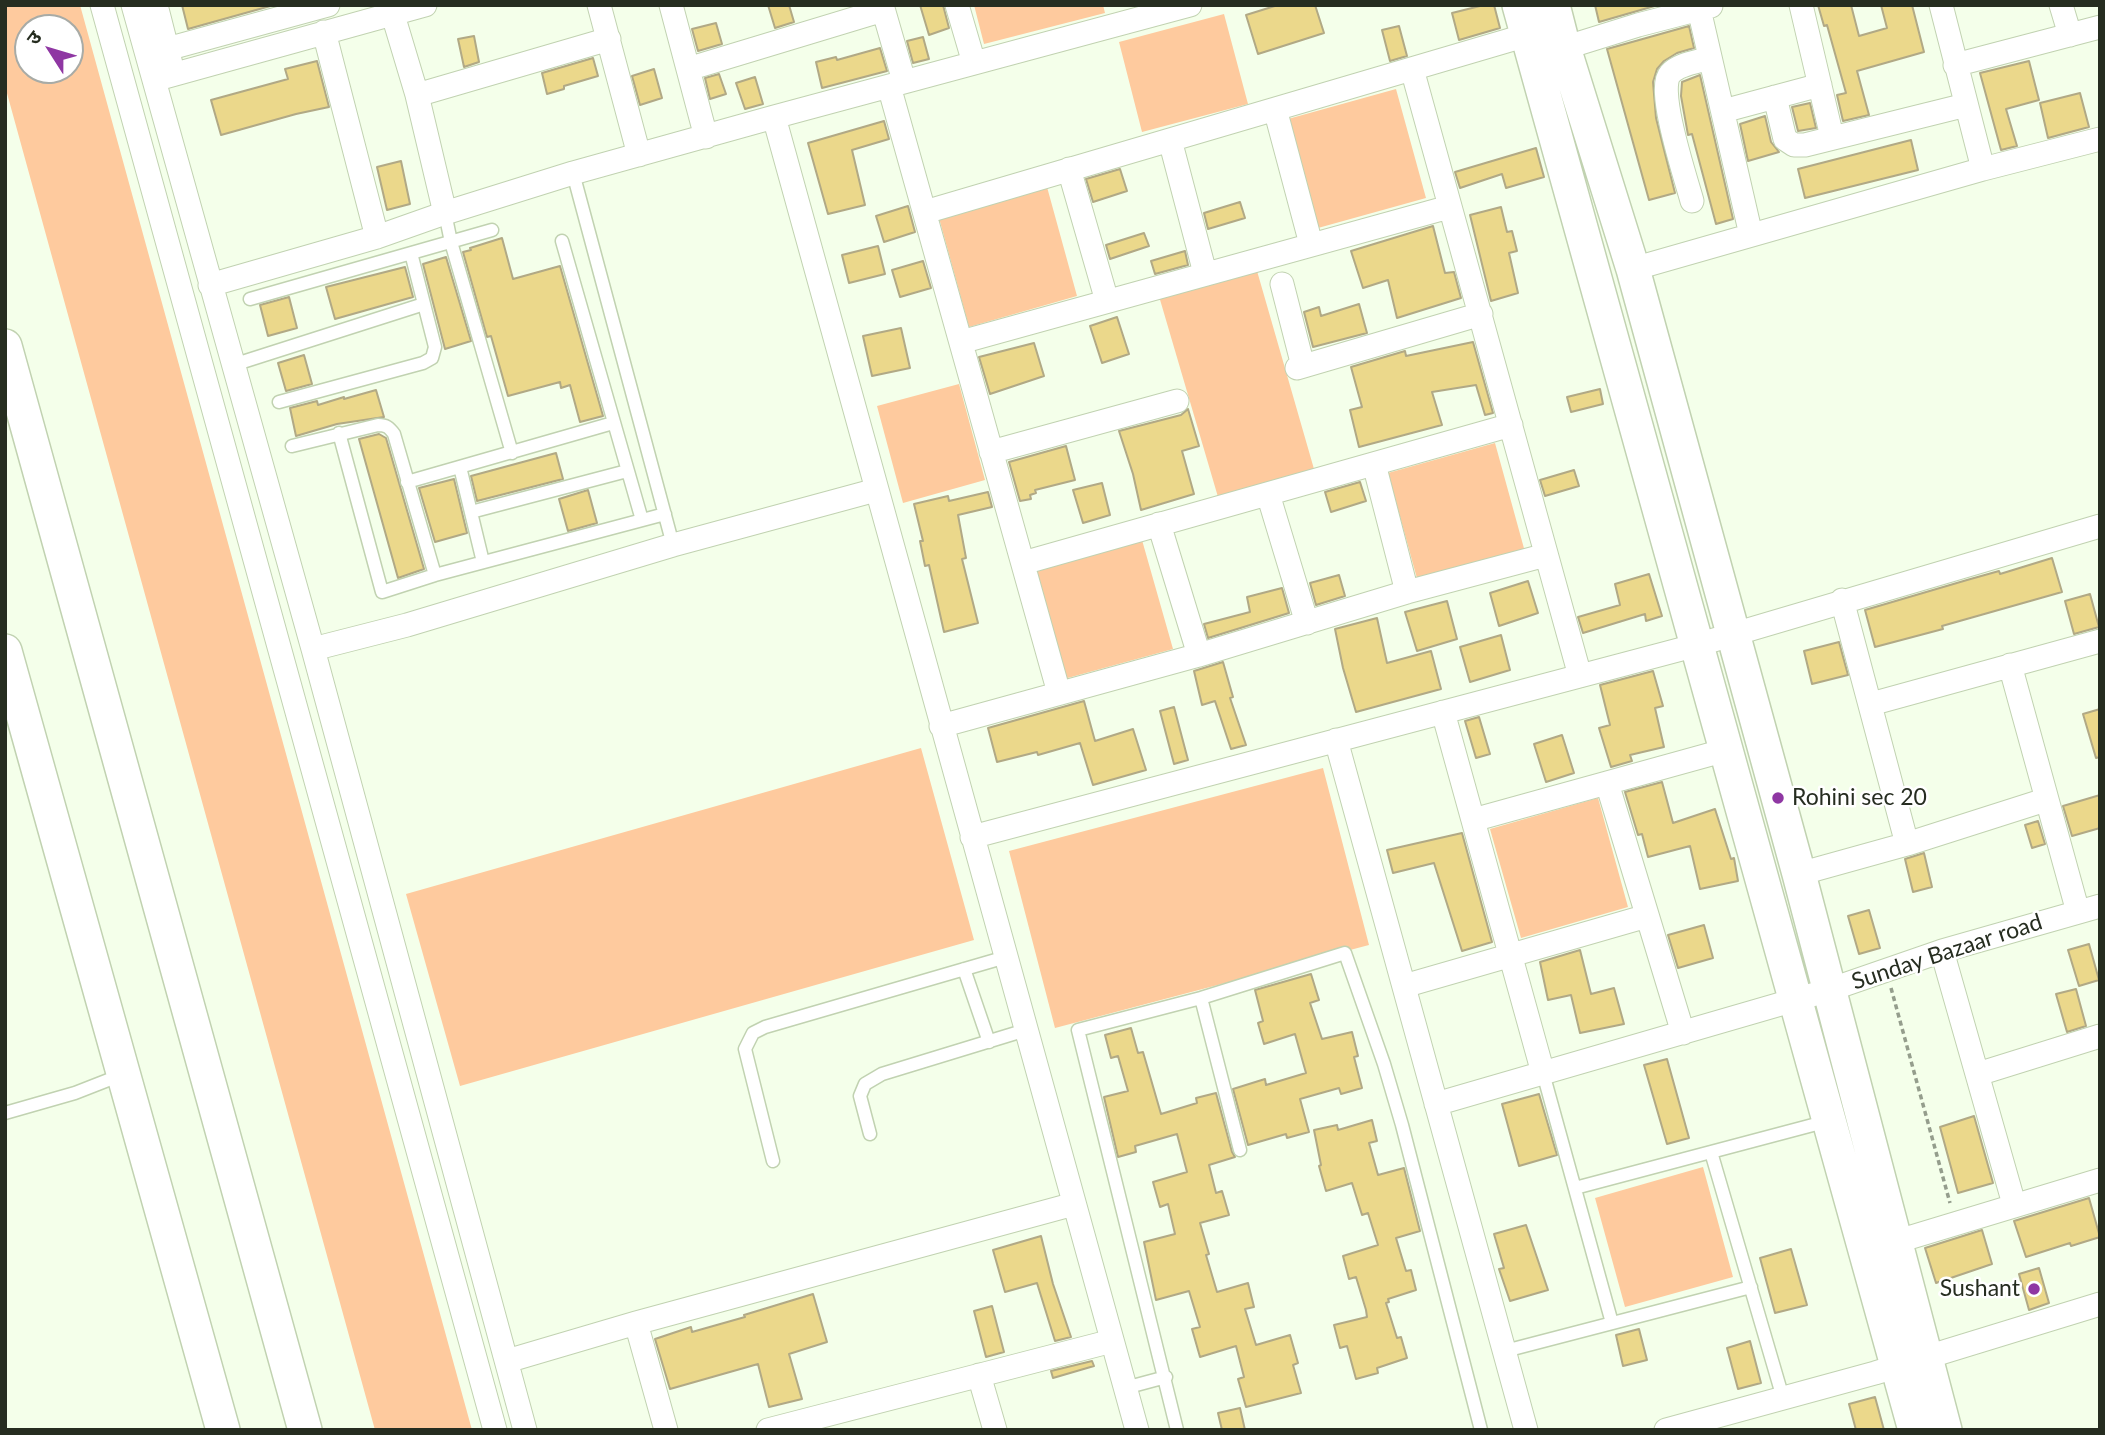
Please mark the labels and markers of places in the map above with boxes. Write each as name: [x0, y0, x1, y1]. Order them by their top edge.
place label: Rohini sec 20: [1792, 784, 1927, 812]
marker: Rohini sec 20: [1770, 790, 1786, 806]
place label: Sushant: [1940, 1275, 2020, 1303]
marker: Sushant: [2026, 1281, 2042, 1297]

